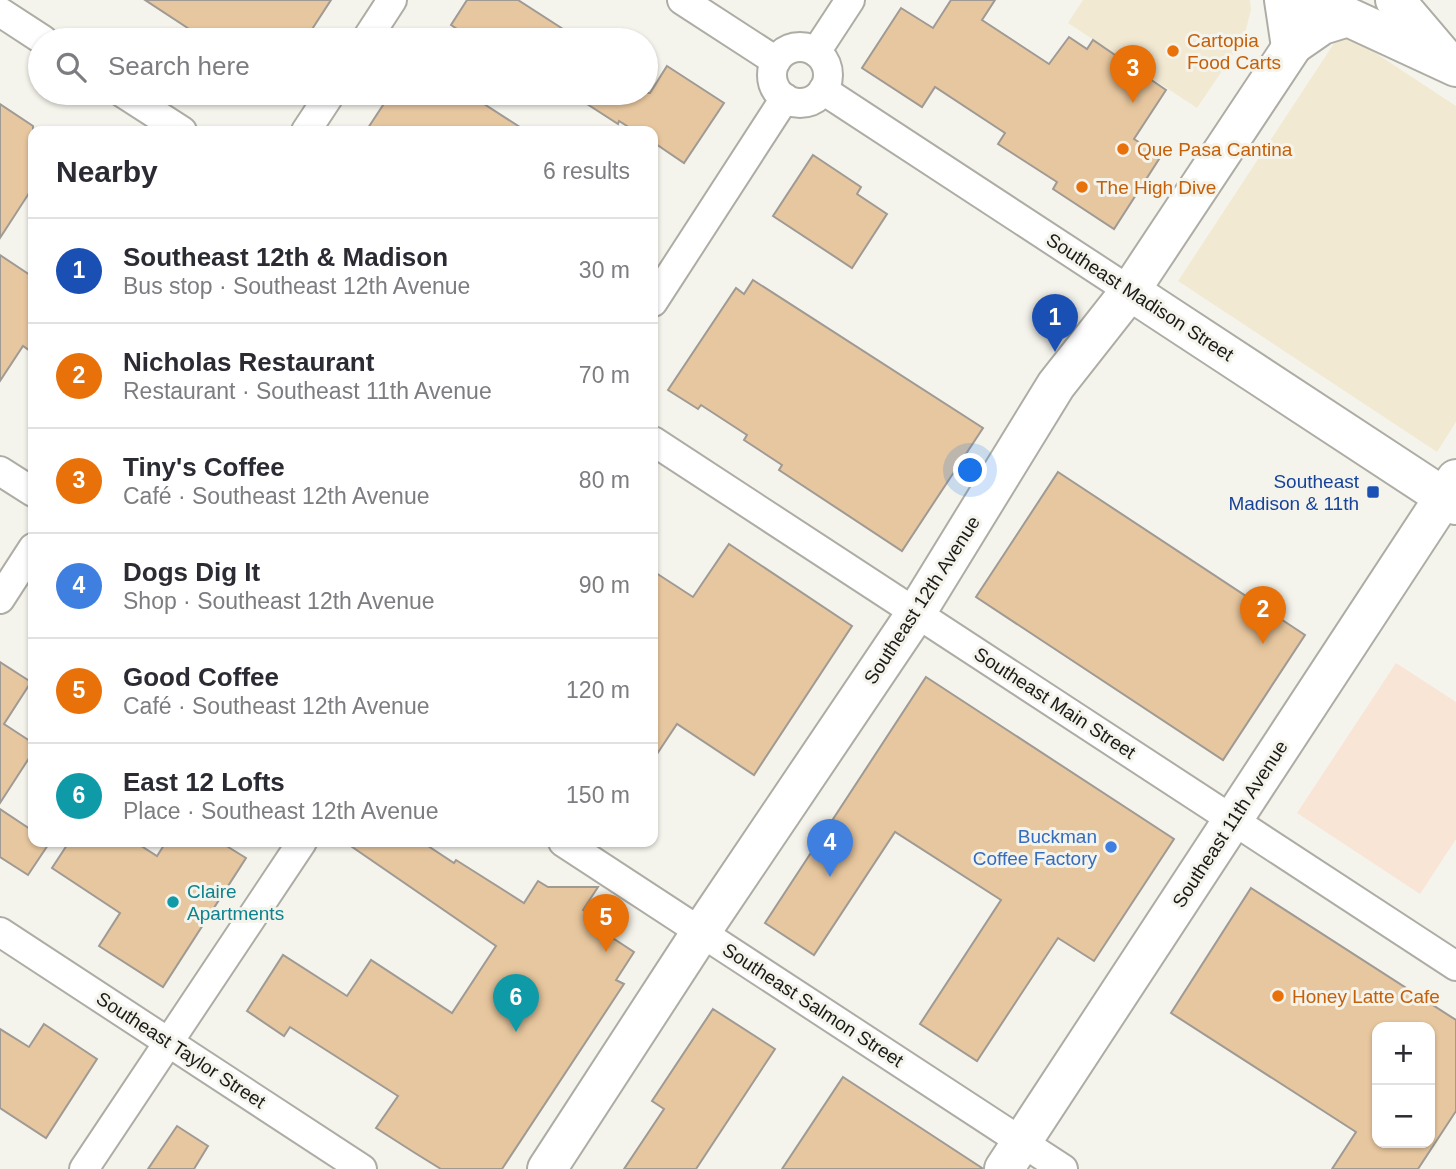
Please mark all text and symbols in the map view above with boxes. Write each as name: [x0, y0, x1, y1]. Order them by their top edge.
search box: [28, 28, 658, 105]
place label: Cartopia Food Carts: [1187, 30, 1281, 73]
marker: Cartopia Food Carts: [1165, 43, 1181, 59]
pin: 3: [1110, 45, 1156, 103]
icon: search: [52, 48, 90, 86]
text: Search here: [108, 51, 250, 81]
place label: Que Pasa Cantina: [1137, 139, 1293, 160]
marker: Que Pasa Cantina: [1115, 141, 1131, 157]
text: Nearby: [56, 155, 158, 188]
text: 6 results: [543, 158, 630, 184]
place label: The High Dive: [1096, 177, 1216, 198]
marker: The High Dive: [1074, 179, 1090, 195]
street label: Southeast Madison Street: [1043, 229, 1238, 366]
text: Southeast 12th & Madison: [123, 242, 448, 272]
text: 1: [73, 257, 85, 283]
text: 30 m: [579, 257, 630, 283]
text: Bus stop · Southeast 12th Avenue: [123, 273, 470, 299]
pin: 1: [1032, 294, 1078, 352]
text: Nicholas Restaurant: [123, 347, 374, 377]
text: 2: [73, 362, 85, 388]
text: 70 m: [579, 362, 630, 388]
text: Restaurant · Southeast 11th Avenue: [123, 378, 492, 404]
text: Tiny's Coffee: [123, 452, 285, 482]
your location: [953, 453, 987, 487]
text: 3: [73, 467, 85, 493]
text: 80 m: [579, 467, 630, 493]
place label: Southeast Madison & 11th: [1228, 471, 1360, 514]
text: Café · Southeast 12th Avenue: [123, 483, 429, 509]
marker: Southeast Madison & 11th: [1365, 484, 1381, 500]
street label: Southeast 12th Avenue: [860, 512, 984, 688]
text: Dogs Dig It: [123, 557, 260, 587]
text: 4: [73, 572, 85, 598]
text: 90 m: [579, 572, 630, 598]
pin: 2: [1240, 586, 1286, 644]
text: Shop · Southeast 12th Avenue: [123, 588, 435, 614]
street label: Southeast Main Street: [970, 643, 1140, 763]
text: Good Coffee: [123, 662, 279, 692]
text: 5: [73, 677, 85, 703]
text: 120 m: [566, 677, 630, 703]
text: Café · Southeast 12th Avenue: [123, 693, 429, 719]
street label: Southeast 11th Avenue: [1168, 737, 1292, 911]
text: East 12 Lofts: [123, 767, 285, 797]
text: 6: [73, 782, 85, 808]
text: 150 m: [566, 782, 630, 808]
text: Place · Southeast 12th Avenue: [123, 798, 438, 824]
pin: 4: [807, 819, 853, 877]
place label: Buckman Coffee Factory: [973, 826, 1097, 869]
marker: Buckman Coffee Factory: [1103, 839, 1119, 855]
place label: Claire Apartments: [187, 881, 284, 924]
marker: Claire Apartments: [165, 894, 181, 910]
pin: 5: [583, 894, 629, 952]
street label: Southeast Salmon Street: [719, 939, 908, 1072]
pin: 6: [493, 974, 539, 1032]
place label: Honey Latte Cafe: [1292, 986, 1440, 1007]
street label: Southeast Taylor Street: [93, 988, 270, 1113]
marker: Honey Latte Cafe: [1270, 988, 1286, 1004]
map controls: [1372, 1022, 1435, 1148]
button: +: [1372, 1022, 1435, 1085]
button: −: [1372, 1085, 1435, 1148]

